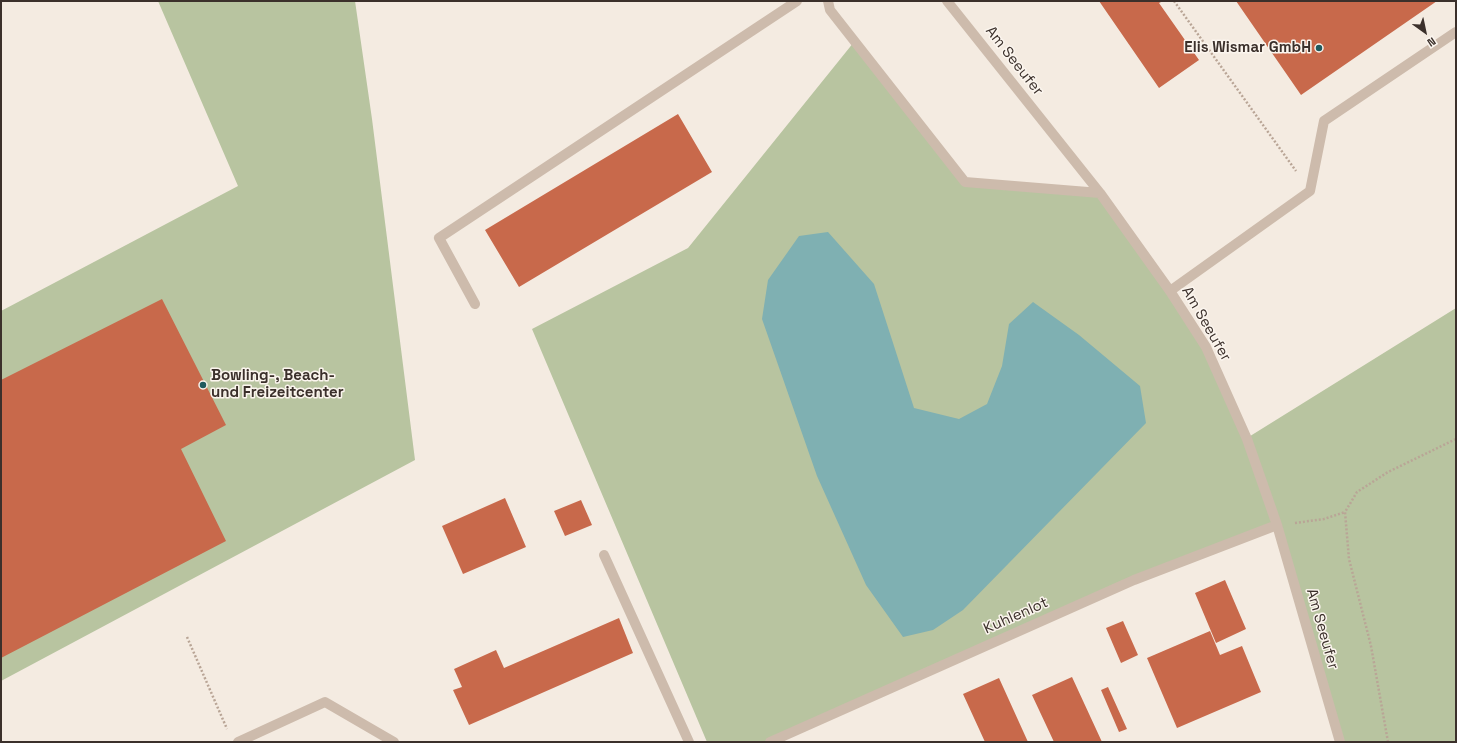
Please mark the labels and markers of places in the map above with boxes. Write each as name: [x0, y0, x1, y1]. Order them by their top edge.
place label: Elis Wismar GmbH: [1184, 39, 1311, 57]
marker: Elis Wismar GmbH: [1314, 43, 1324, 53]
place label: Bowling-, Beach- und Freizeitcenter: [211, 367, 344, 402]
marker: Bowling-, Beach- und Freizeitcenter: [198, 380, 208, 390]

